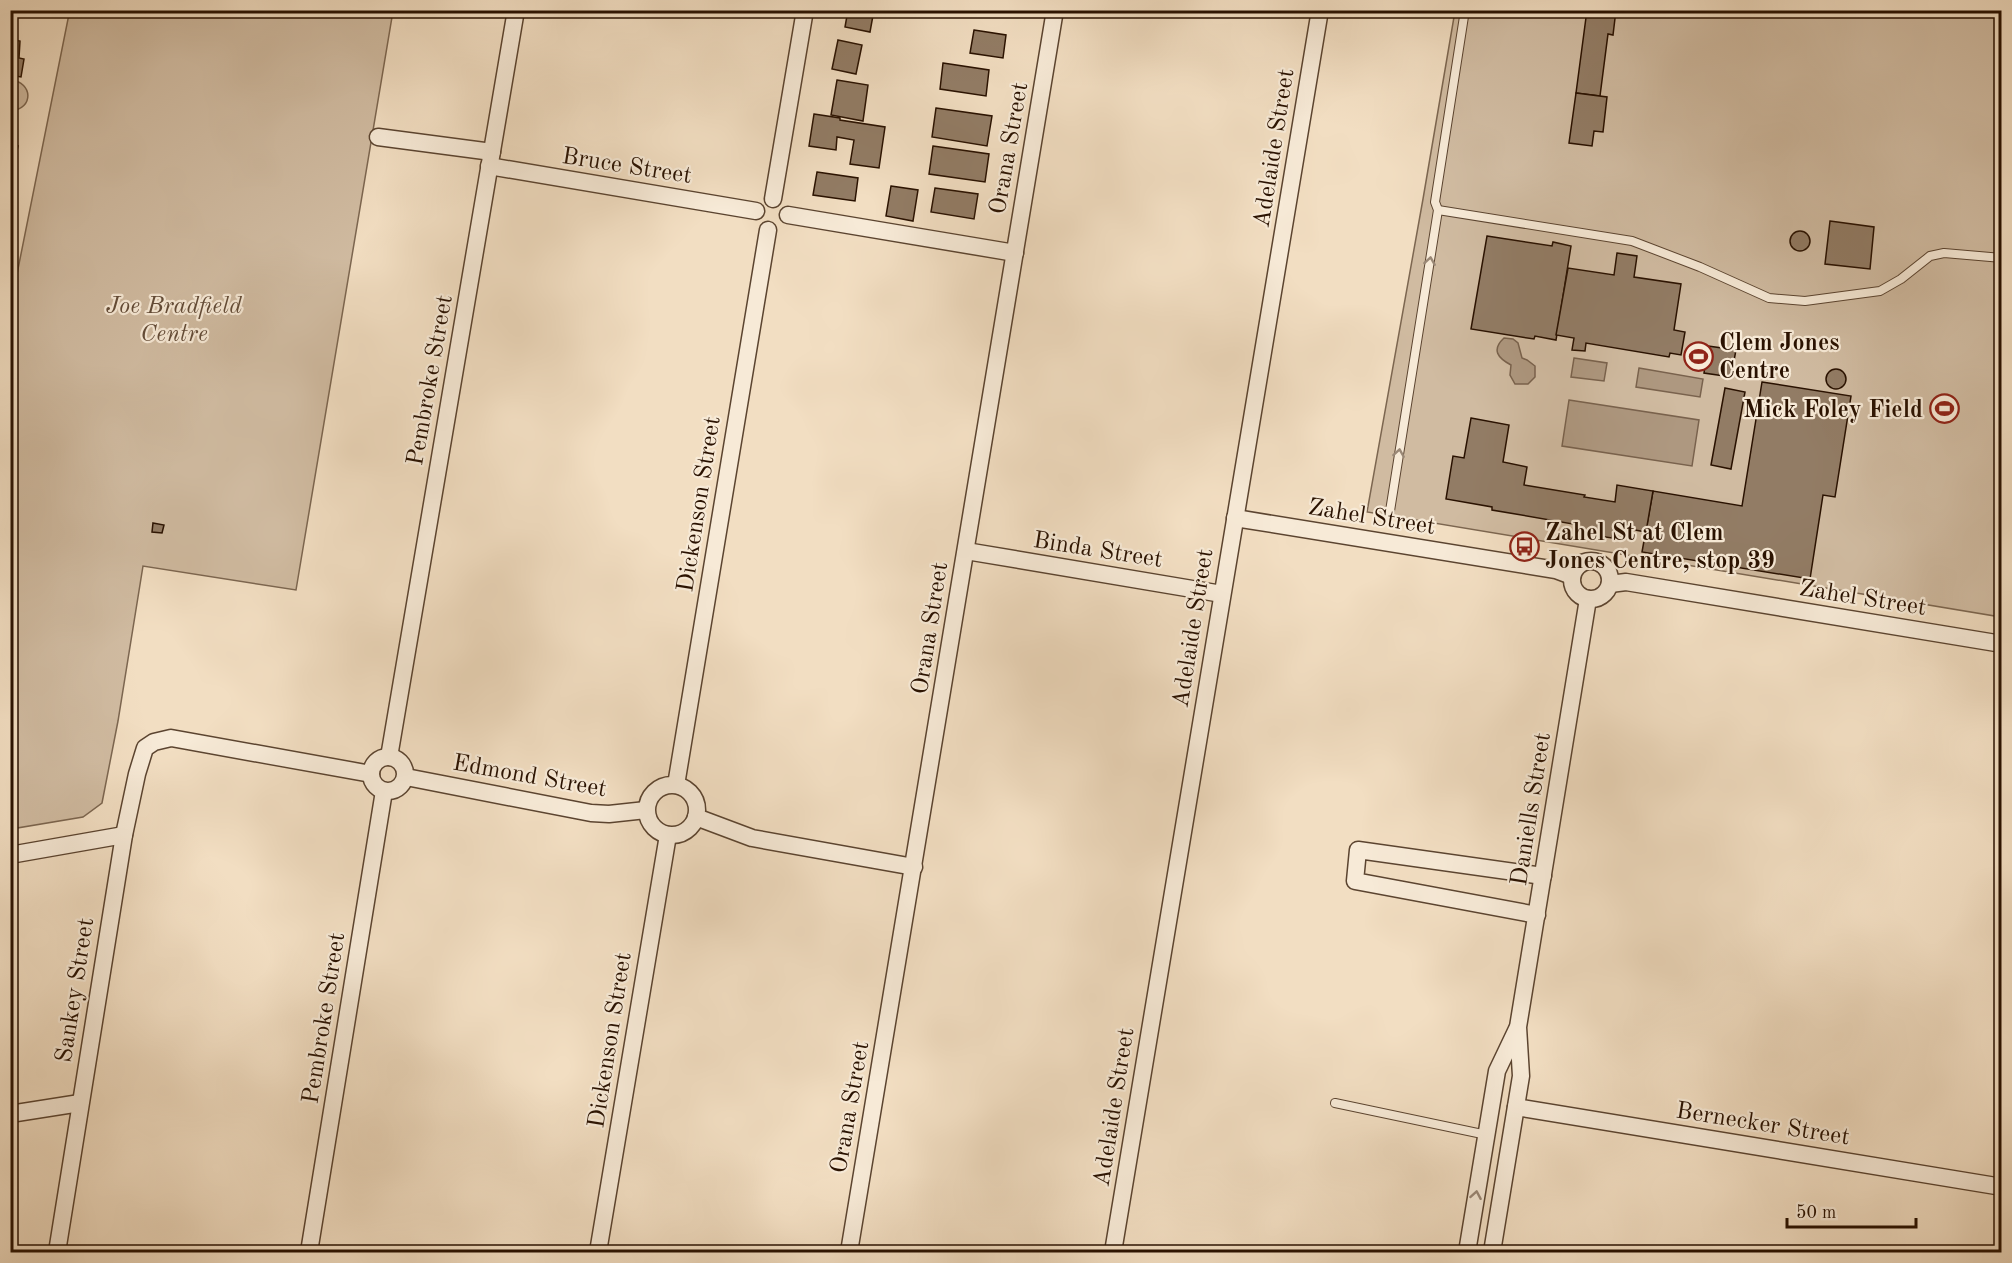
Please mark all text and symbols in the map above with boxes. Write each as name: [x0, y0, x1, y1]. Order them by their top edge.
street label: Adelaide Street: [1251, 67, 1299, 230]
street label: Orana Street: [987, 80, 1033, 216]
street label: Bruce Street: [560, 145, 693, 189]
one-way arrow: [1424, 256, 1436, 265]
street label: Pembroke Street: [404, 293, 458, 468]
park label: Joe Bradfield Centre: [106, 295, 242, 347]
place label: Clem Jones Centre: [1719, 332, 1840, 384]
sports icon: Clem Jones Centre: [1682, 340, 1714, 372]
sports icon: Mick Foley Field: [1928, 393, 1960, 425]
place label: Mick Foley Field: [1743, 399, 1923, 423]
street label: Dickenson Street: [674, 415, 726, 594]
one-way arrow: [1393, 448, 1405, 458]
street label: Zahel Street: [1306, 496, 1437, 540]
place label: Zahel St at Clem Jones Centre, stop 39: [1545, 522, 1775, 574]
street label: Binda Street: [1031, 529, 1164, 573]
bus stop icon: Zahel St at Clem Jones Centre, stop 39: [1508, 530, 1540, 562]
street label: Adelaide Street: [1170, 547, 1218, 710]
street label: Orana Street: [909, 560, 953, 696]
street label: Zahel Street: [1797, 577, 1928, 621]
street label: Daniells Street: [1508, 731, 1556, 888]
street label: Edmond Street: [451, 752, 608, 802]
street label: Sankey Street: [53, 916, 99, 1064]
street label: Pembroke Street: [300, 931, 350, 1106]
street label: Dickenson Street: [585, 951, 637, 1130]
street label: Adelaide Street: [1091, 1026, 1139, 1189]
street label: Orana Street: [828, 1039, 874, 1175]
street label: Bernecker Street: [1674, 1099, 1851, 1151]
one-way arrow: [1470, 1190, 1482, 1199]
scale bar: [1787, 1191, 1916, 1229]
text: 50 m: [1796, 1204, 1836, 1222]

